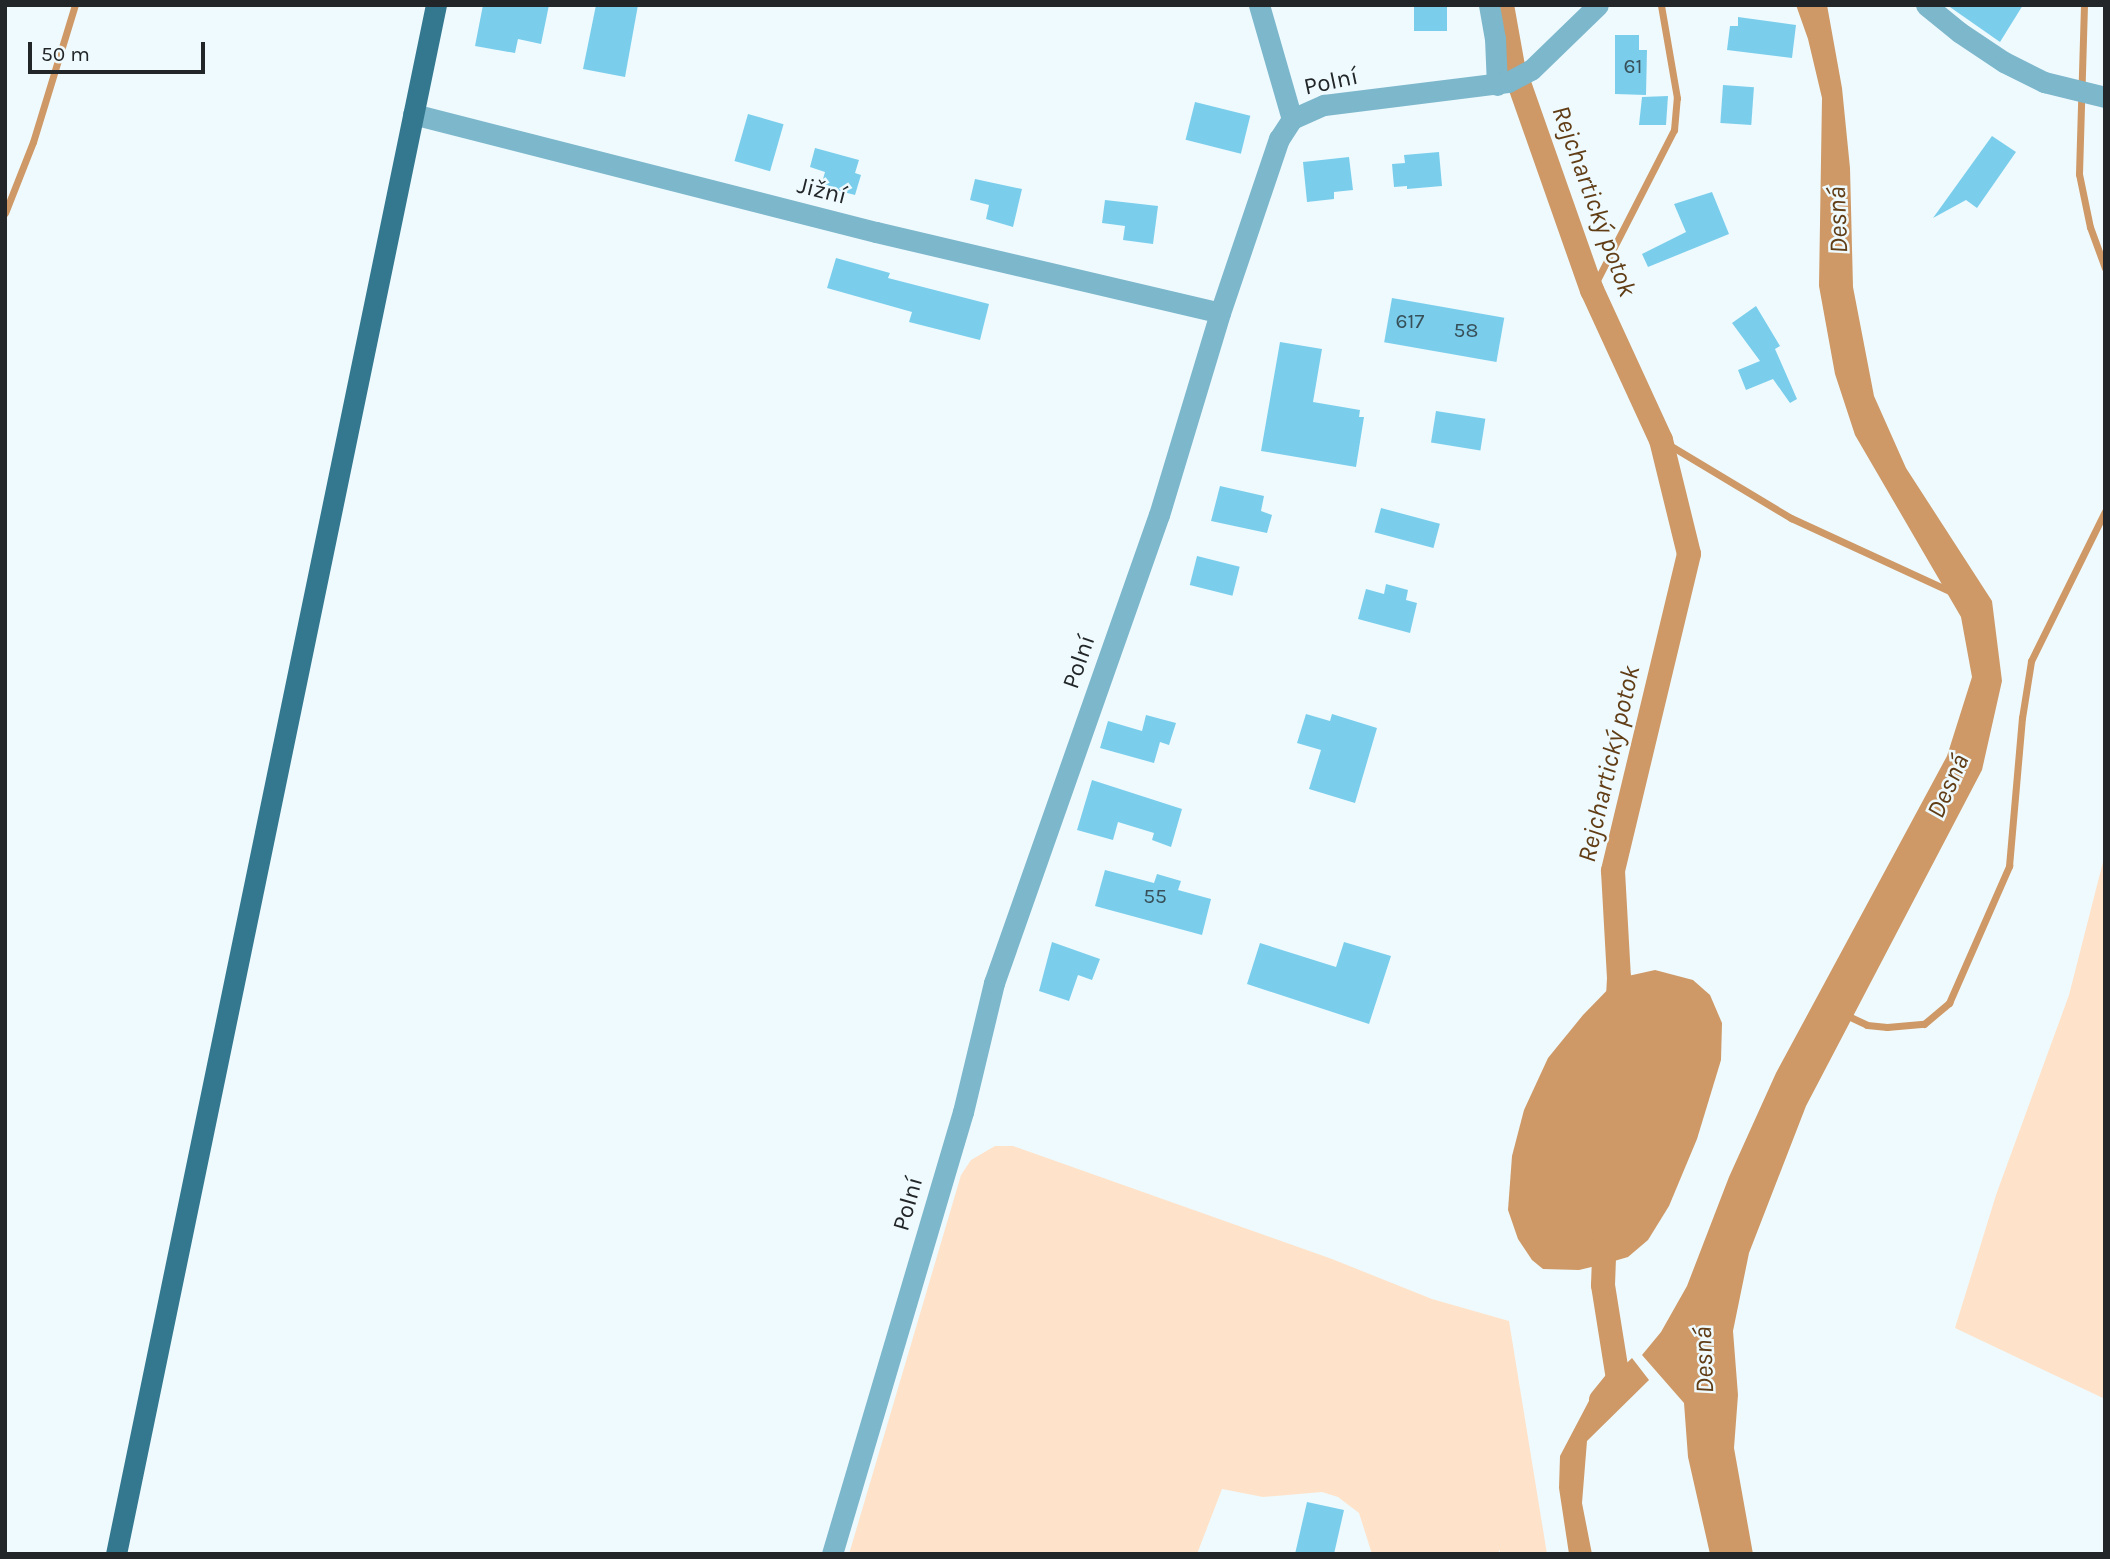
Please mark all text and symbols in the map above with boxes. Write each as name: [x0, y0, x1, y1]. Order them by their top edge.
scale bar: [32, 28, 208, 72]
text: 50 m: [41, 42, 90, 66]
house number: 61: [1624, 53, 1642, 79]
street label: Polní: [1301, 62, 1361, 102]
water label: Rejchartický potok: [1545, 101, 1643, 301]
street label: Jižní: [794, 171, 850, 211]
water label: Desná: [1821, 186, 1855, 254]
house number: 617: [1396, 308, 1424, 334]
house number: 58: [1454, 317, 1478, 343]
street label: Polní: [1056, 631, 1102, 693]
water label: Rejchartický potok: [1571, 663, 1647, 865]
water label: Desná: [1920, 749, 1976, 823]
house number: 55: [1143, 883, 1167, 909]
street label: Polní: [887, 1174, 929, 1234]
water label: Desná: [1687, 1326, 1721, 1394]

